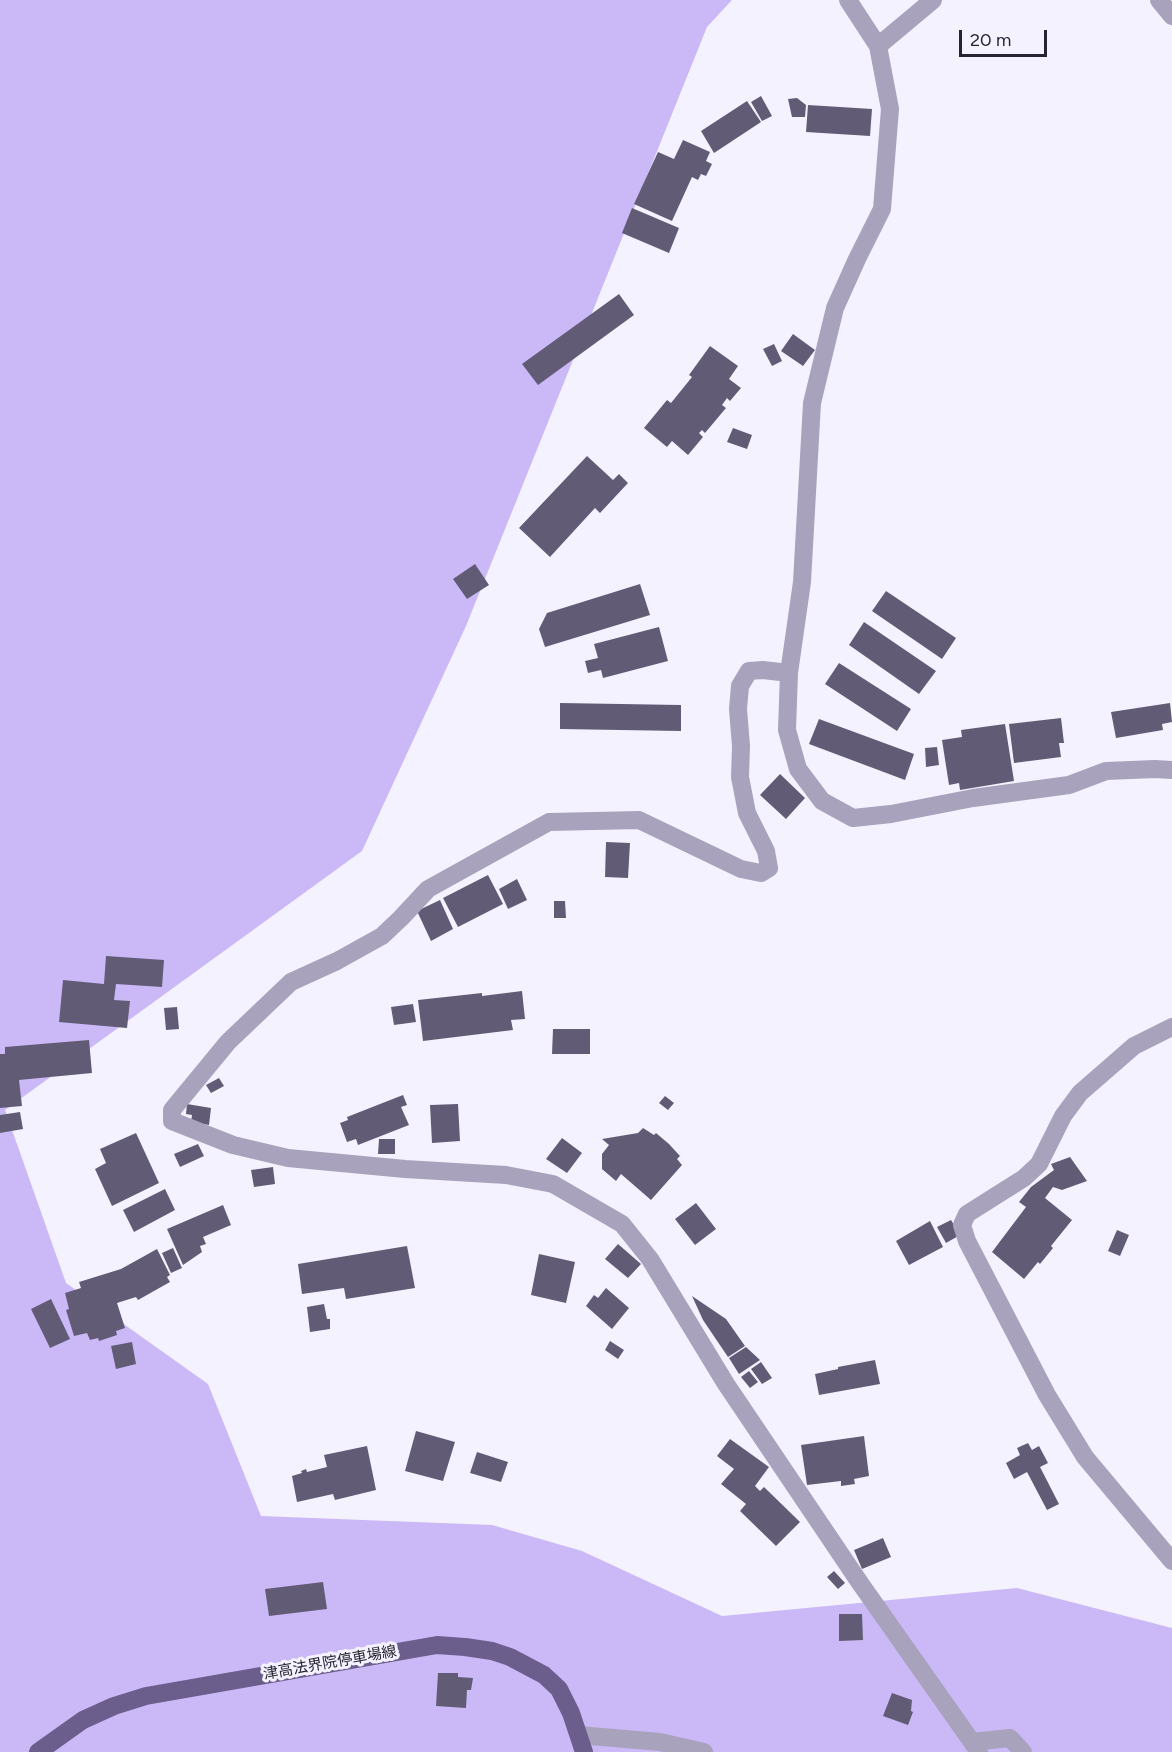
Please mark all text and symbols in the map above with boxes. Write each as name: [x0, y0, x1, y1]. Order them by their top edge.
scale bar: [962, 18, 1050, 56]
text: 20 m: [970, 29, 1011, 51]
street label: 津高法界院停車場線: [262, 1642, 398, 1684]

